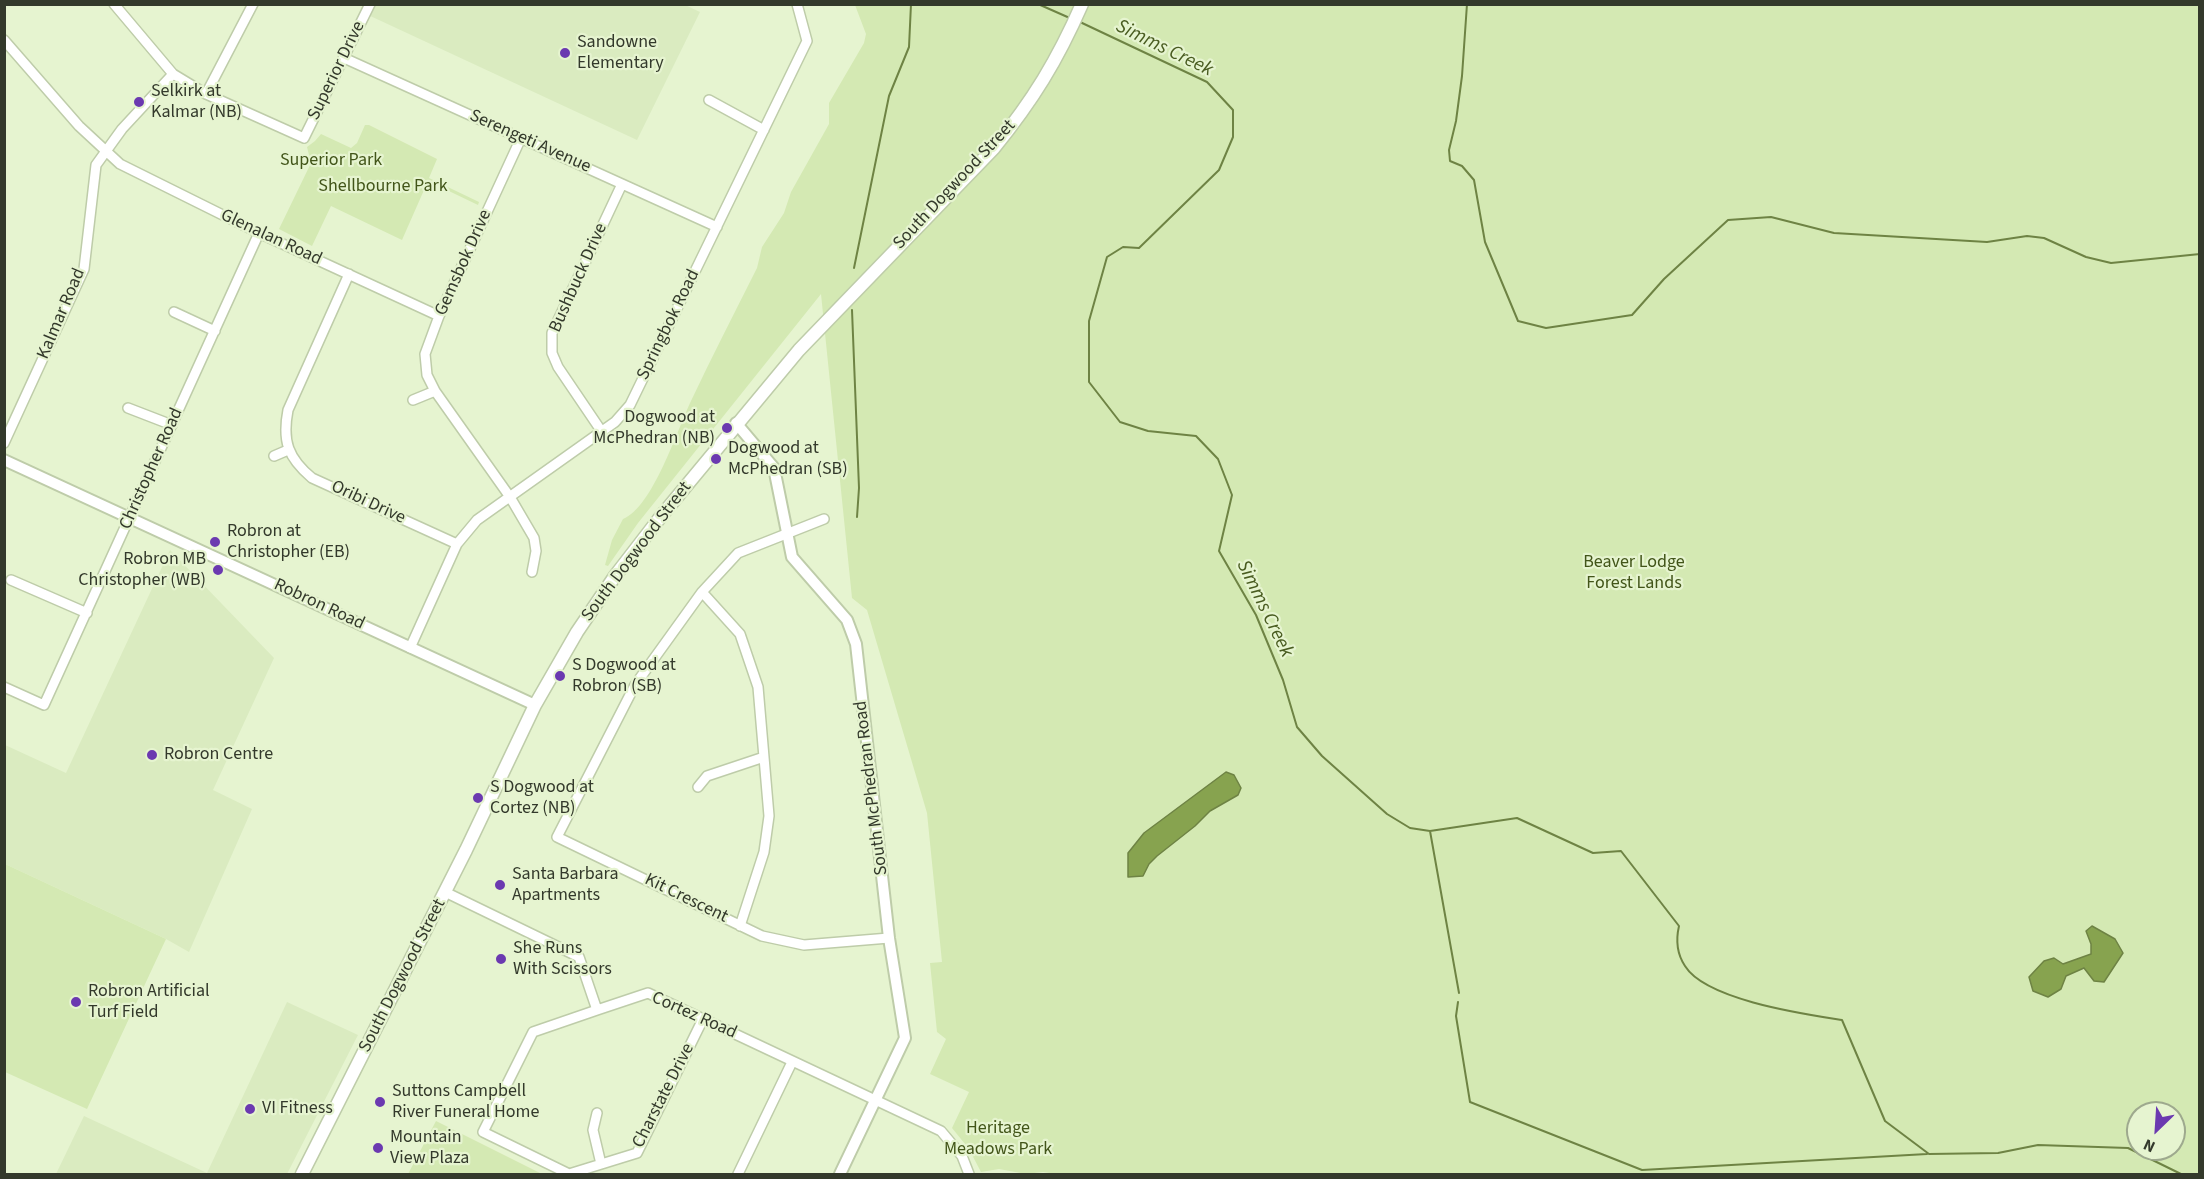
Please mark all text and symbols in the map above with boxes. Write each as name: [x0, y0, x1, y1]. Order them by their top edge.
water label: Simms Creek: [1111, 15, 1217, 83]
street label: Superior Drive: [304, 18, 370, 124]
place label: Sandowne Elementary: [577, 32, 664, 74]
marker: Sandowne Elementary: [558, 46, 572, 60]
place label: Selkirk at Kalmar (NB): [151, 81, 242, 124]
marker: Selkirk at Kalmar (NB): [132, 95, 146, 109]
street label: Serengeti Avenue: [466, 106, 594, 178]
street label: South Dogwood Street: [889, 116, 1021, 254]
park label: Superior Park: [280, 150, 382, 172]
park label: Shellbourne Park: [318, 176, 448, 198]
street label: Glenalan Road: [217, 205, 325, 271]
street label: Gemsbok Drive: [431, 207, 497, 319]
street label: Bushbuck Drive: [545, 220, 613, 336]
street label: Kalmar Road: [33, 265, 91, 363]
street label: Springbok Road: [633, 266, 705, 384]
street label: Christopher Road: [116, 405, 188, 533]
place label: Dogwood at McPhedran (NB): [593, 407, 715, 450]
marker: Dogwood at McPhedran (NB): [720, 421, 734, 435]
place label: Dogwood at McPhedran (SB): [728, 438, 848, 480]
marker: Dogwood at McPhedran (SB): [709, 452, 723, 466]
street label: Oribi Drive: [327, 476, 409, 530]
street label: South Dogwood Street: [577, 478, 697, 626]
place label: Robron at Christopher (EB): [227, 521, 350, 564]
marker: Robron at Christopher (EB): [208, 535, 222, 549]
place label: Robron MB Christopher (WB): [78, 549, 206, 592]
park label: Beaver Lodge Forest Lands: [1583, 552, 1685, 594]
water label: Simms Creek: [1230, 556, 1298, 662]
marker: Robron MB Christopher (WB): [211, 563, 225, 577]
street label: Robron Road: [270, 575, 368, 635]
place label: S Dogwood at Robron (SB): [572, 655, 676, 698]
marker: S Dogwood at Robron (SB): [553, 669, 567, 683]
street label: South McPhedran Road: [851, 699, 893, 877]
place label: Robron Centre: [164, 744, 273, 766]
marker: Robron Centre: [145, 748, 159, 762]
place label: S Dogwood at Cortez (NB): [490, 777, 594, 820]
marker: S Dogwood at Cortez (NB): [471, 791, 485, 805]
place label: Santa Barbara Apartments: [512, 864, 618, 906]
street label: Kit Crescent: [641, 870, 731, 928]
marker: Santa Barbara Apartments: [493, 878, 507, 892]
street label: South Dogwood Street: [355, 896, 451, 1056]
place label: She Runs With Scissors: [513, 938, 612, 980]
marker: She Runs With Scissors: [494, 952, 508, 966]
place label: Robron Artificial Turf Field: [88, 981, 210, 1024]
street label: Cortez Road: [648, 988, 740, 1044]
marker: Robron Artificial Turf Field: [69, 995, 83, 1009]
street label: Charstate Drive: [628, 1040, 700, 1152]
place label: Suttons Campbell River Funeral Home: [392, 1081, 539, 1124]
marker: Suttons Campbell River Funeral Home: [373, 1095, 387, 1109]
place label: VI Fitness: [262, 1098, 333, 1120]
north arrow: [2126, 1101, 2186, 1161]
marker: VI Fitness: [243, 1102, 257, 1116]
park label: Heritage Meadows Park: [944, 1118, 1052, 1160]
place label: Mountain View Plaza: [390, 1127, 469, 1170]
text: N: [2140, 1133, 2159, 1158]
marker: Mountain View Plaza: [371, 1141, 385, 1155]

